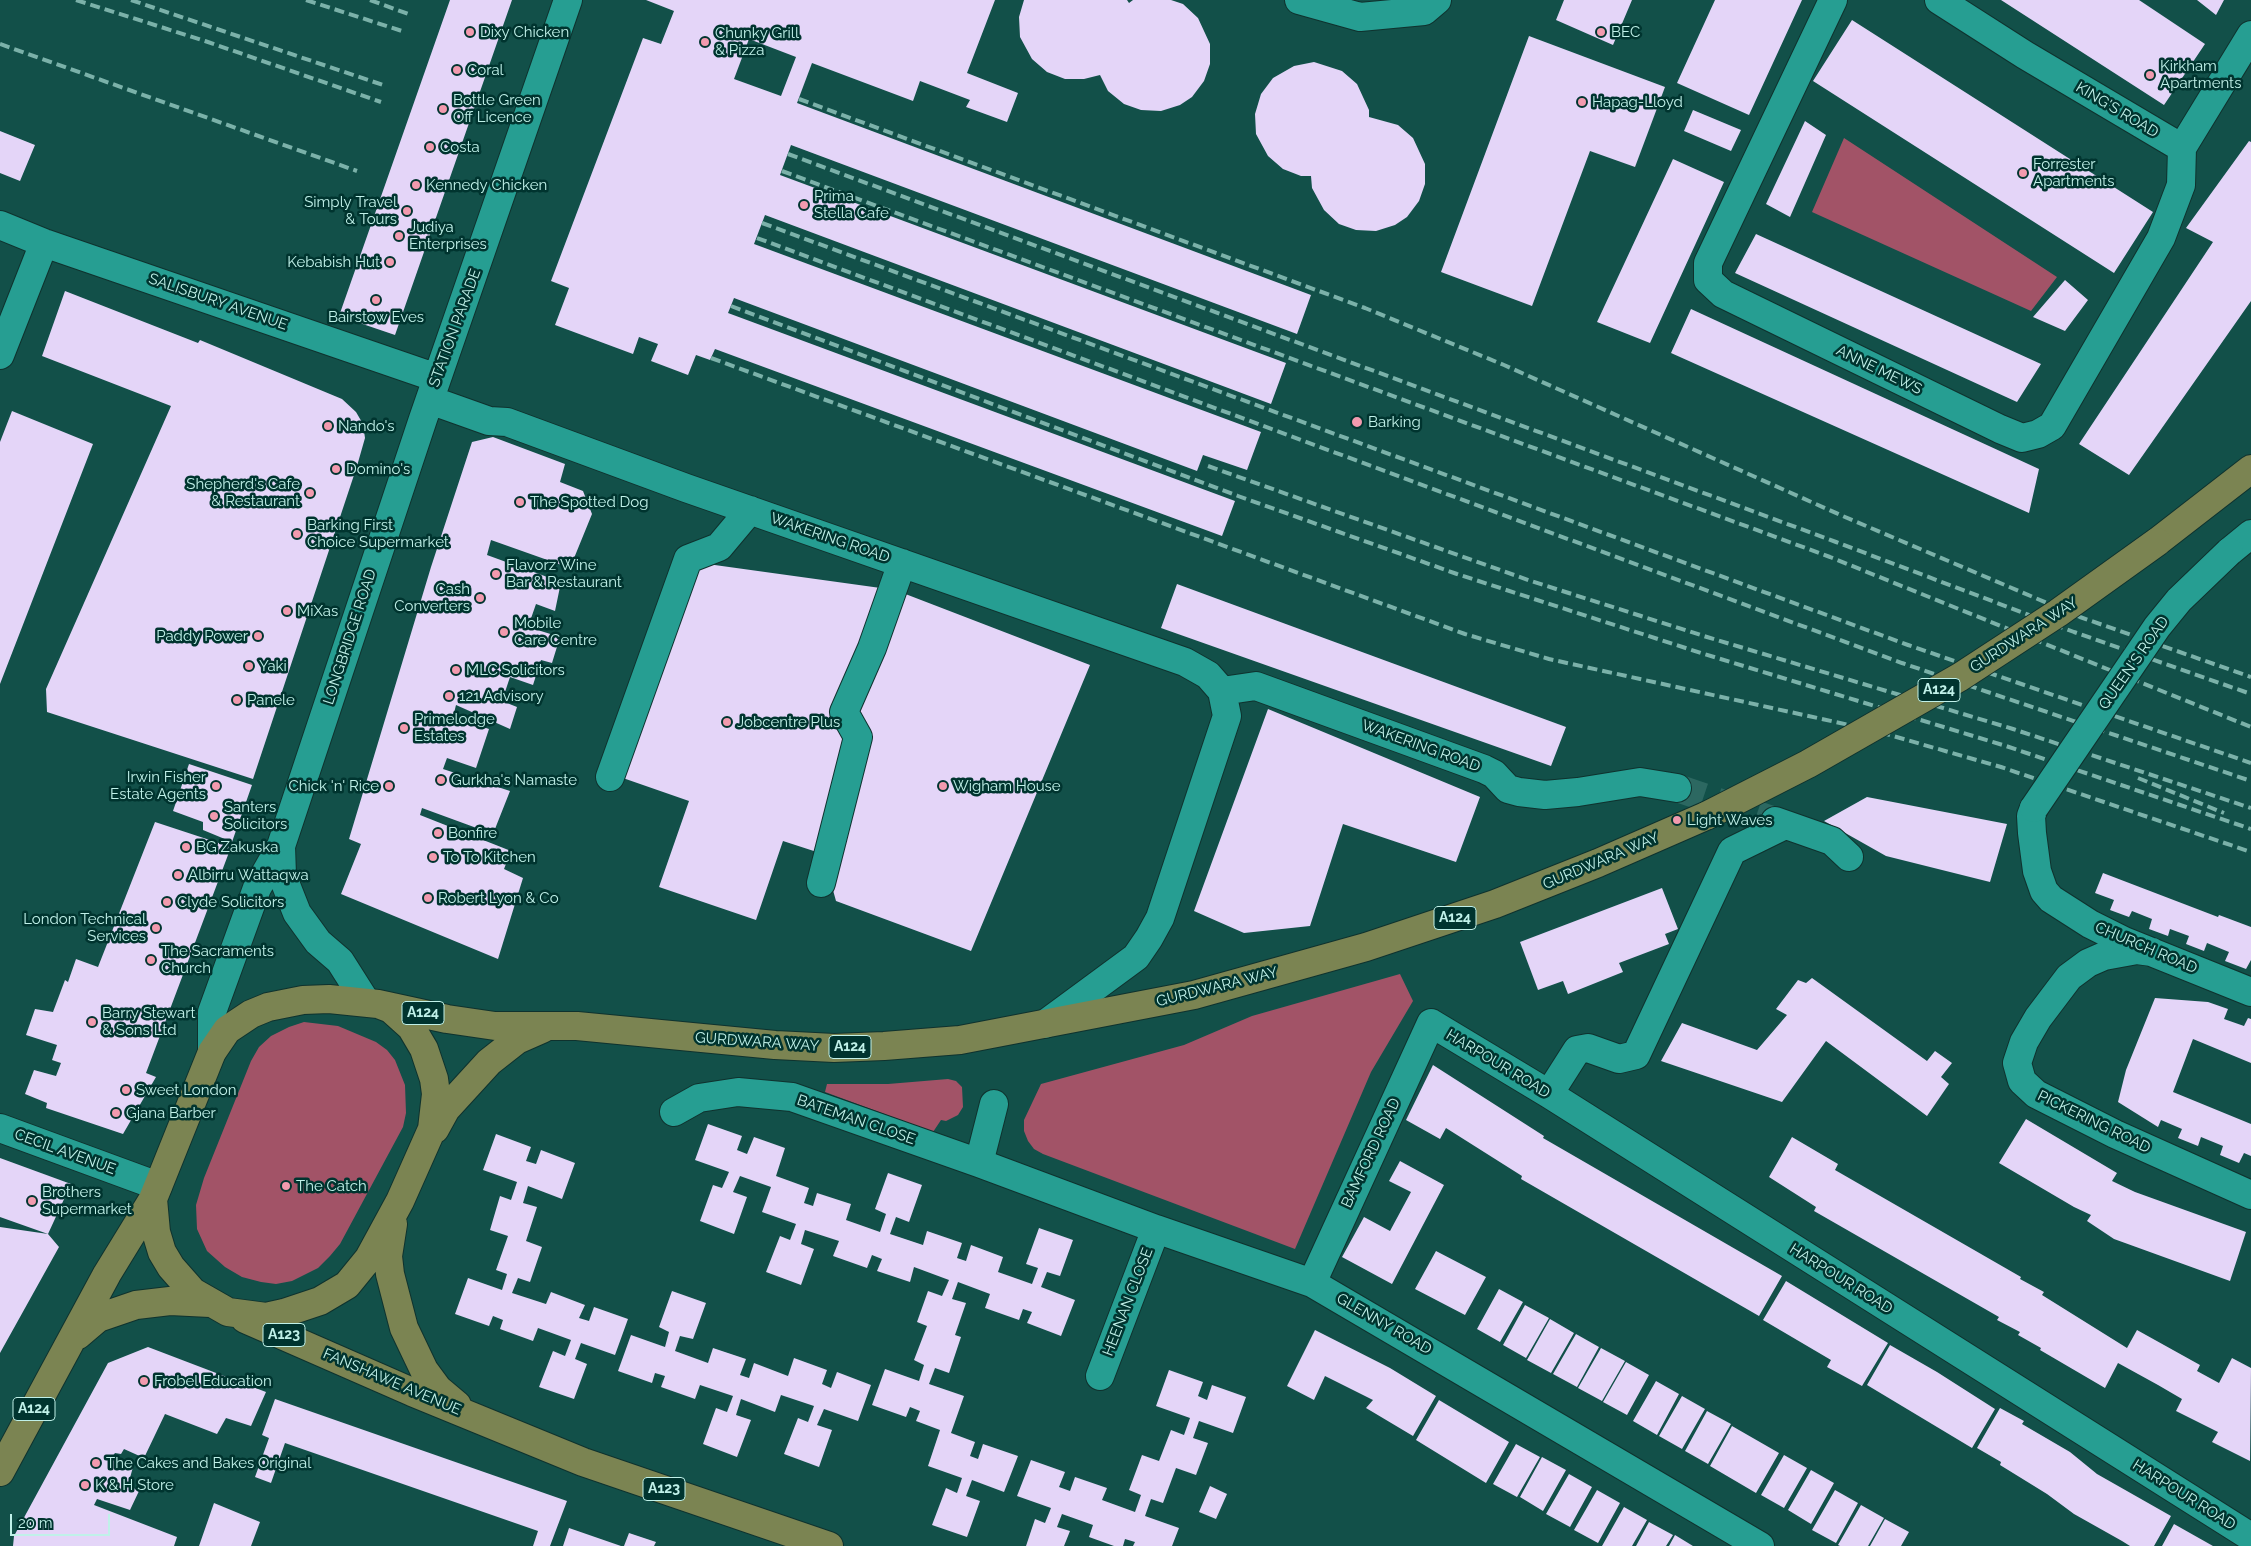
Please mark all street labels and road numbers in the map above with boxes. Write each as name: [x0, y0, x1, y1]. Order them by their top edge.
street label: KING'S ROAD: [2072, 78, 2162, 142]
street label: STATION PARADE: [425, 266, 485, 390]
street label: SALISBURY AVENUE: [146, 270, 290, 334]
street label: ANNE MEWS: [1833, 342, 1925, 398]
street label: WAKERING ROAD: [768, 509, 892, 567]
street label: LONGBRIDGE ROAD: [320, 567, 380, 707]
street label: GURDWARA WAY: [1967, 594, 2081, 676]
street label: QUEEN'S ROAD: [2095, 613, 2173, 713]
road number: A124: [1918, 678, 1960, 702]
street label: WAKERING ROAD: [1359, 716, 1483, 776]
street label: GURDWARA WAY: [1540, 828, 1662, 894]
road number: A124: [1434, 906, 1476, 930]
street label: CHURCH ROAD: [2092, 918, 2200, 978]
street label: GURDWARA WAY: [1154, 963, 1280, 1011]
road number: A124: [402, 1001, 444, 1024]
street label: HARPOUR ROAD: [1443, 1026, 1553, 1102]
street label: GURDWARA WAY: [694, 1029, 820, 1055]
road number: A124: [829, 1036, 871, 1058]
street label: PICKERING ROAD: [2035, 1087, 2153, 1157]
street label: BATEMAN CLOSE: [794, 1091, 918, 1149]
street label: BAMFORD ROAD: [1338, 1095, 1404, 1211]
street label: CECIL AVENUE: [12, 1125, 118, 1179]
street label: HARPOUR ROAD: [1786, 1240, 1896, 1318]
street label: HEENAN CLOSE: [1099, 1245, 1157, 1359]
street label: GLENNY ROAD: [1333, 1289, 1435, 1359]
road number: A123: [263, 1324, 305, 1346]
street label: FANSHAWE AVENUE: [320, 1345, 464, 1419]
road number: A124: [13, 1398, 55, 1420]
street label: HARPOUR ROAD: [2129, 1456, 2239, 1534]
road number: A123: [643, 1478, 685, 1500]

